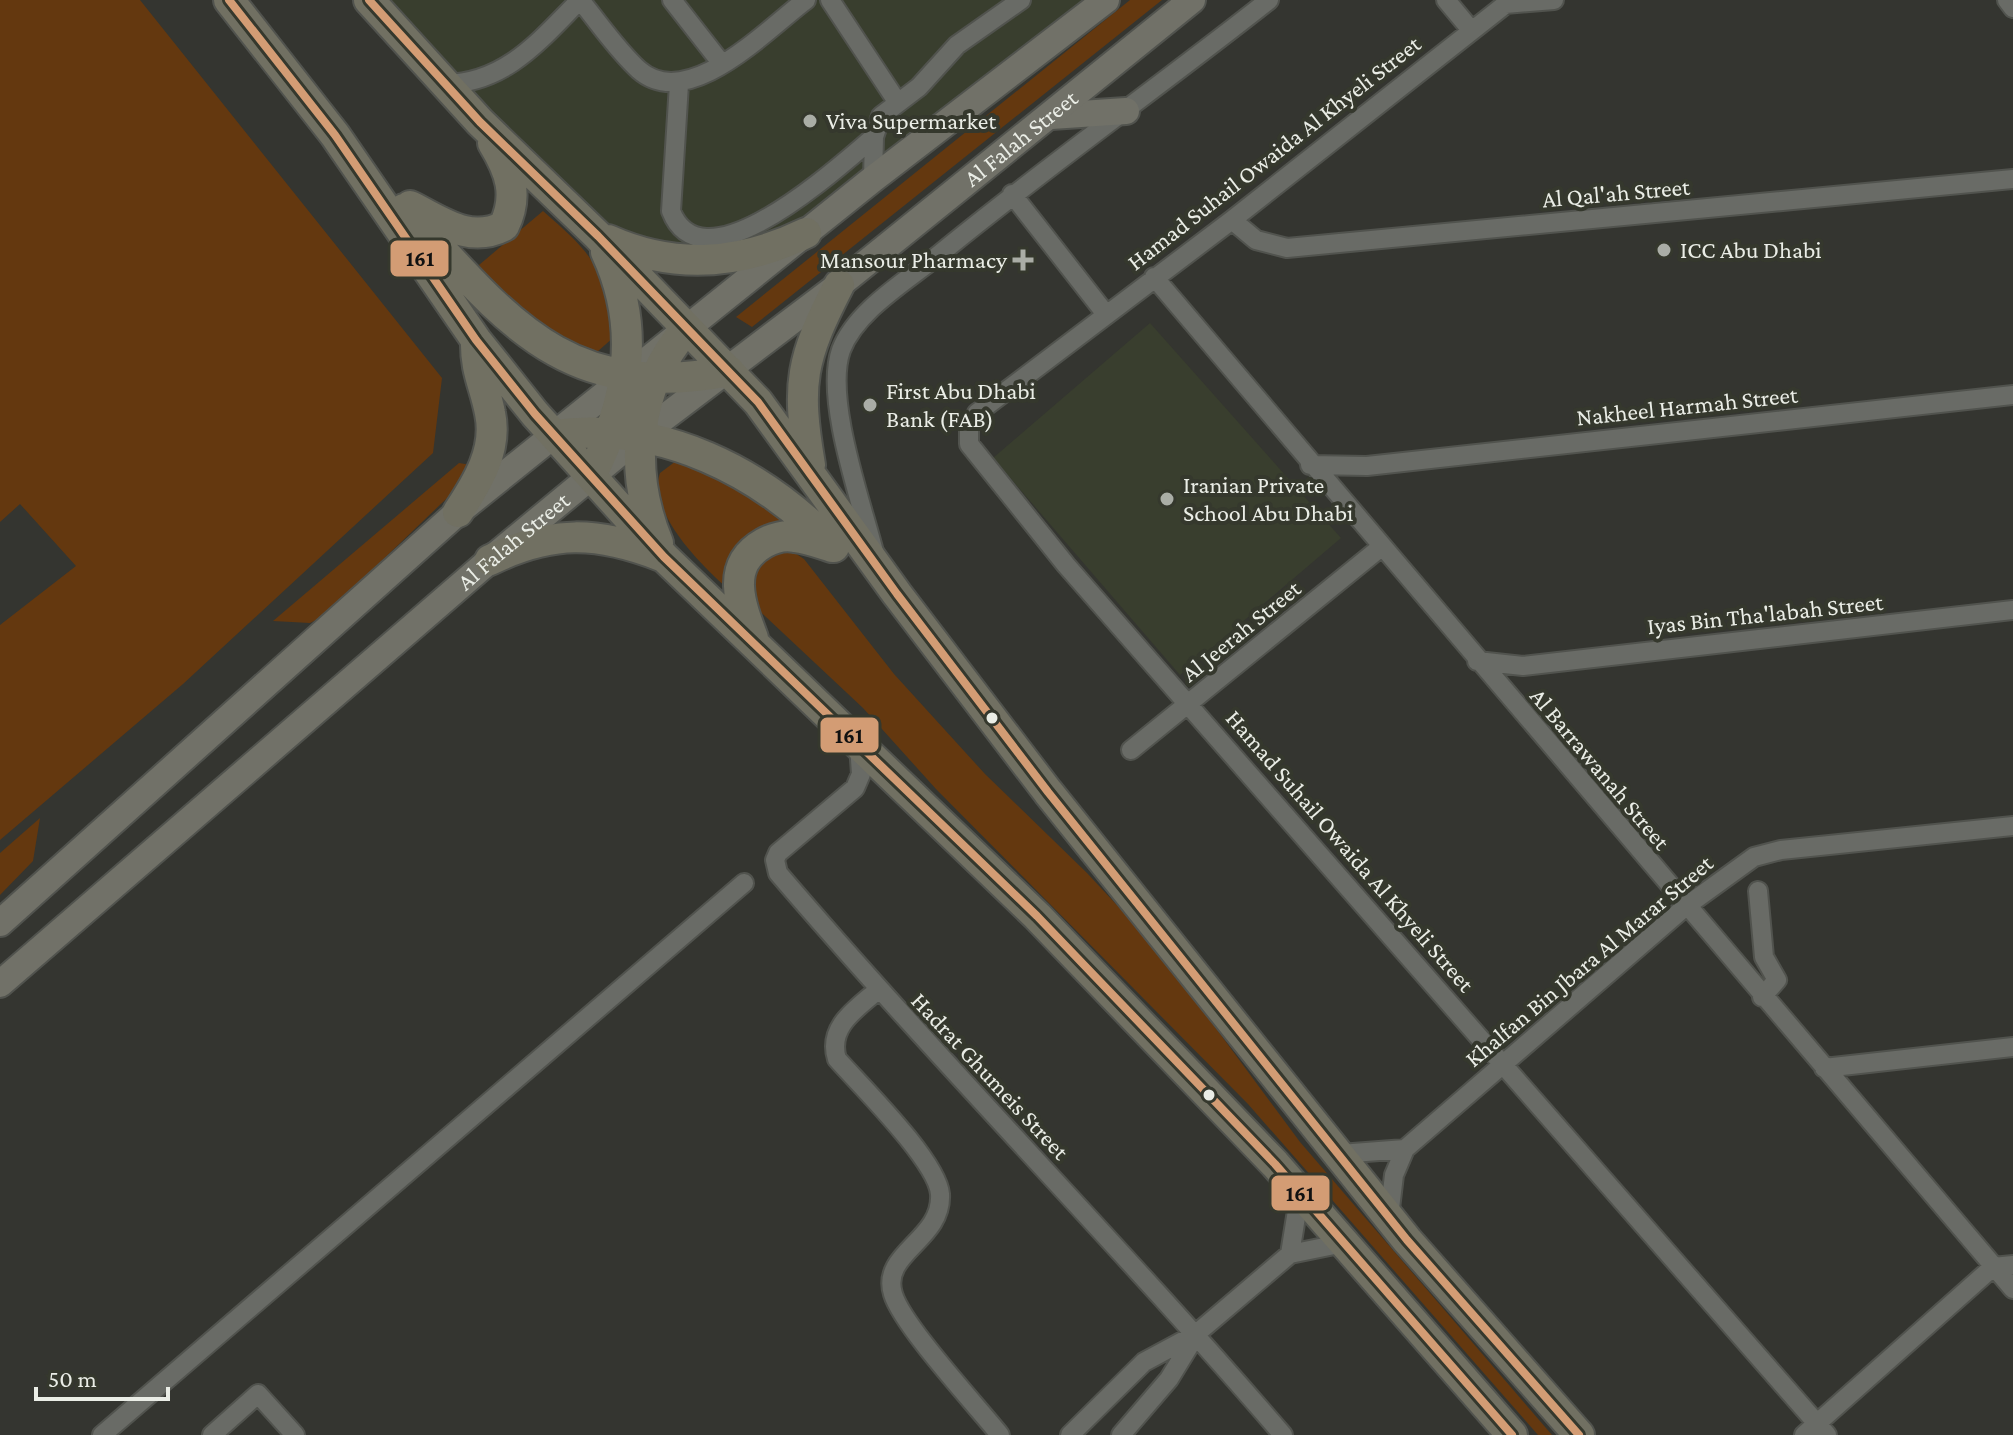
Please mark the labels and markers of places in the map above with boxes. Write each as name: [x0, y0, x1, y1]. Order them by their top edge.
place label: Viva Supermarket: [826, 107, 997, 134]
marker: Viva Supermarket: [801, 112, 819, 130]
place label: ICC Abu Dhabi: [1680, 236, 1822, 263]
marker: ICC Abu Dhabi: [1655, 241, 1673, 259]
place label: Mansour Pharmacy: [820, 246, 1008, 273]
marker: Mansour Pharmacy: [1014, 251, 1032, 269]
place label: First Abu Dhabi Bank (FAB): [886, 377, 1036, 433]
marker: First Abu Dhabi Bank (FAB): [861, 396, 879, 414]
place label: Iranian Private School Abu Dhabi: [1183, 471, 1353, 526]
marker: Iranian Private School Abu Dhabi: [1158, 490, 1176, 508]
unlabelled marker: [984, 710, 1000, 726]
unlabelled marker: [1201, 1087, 1217, 1103]

